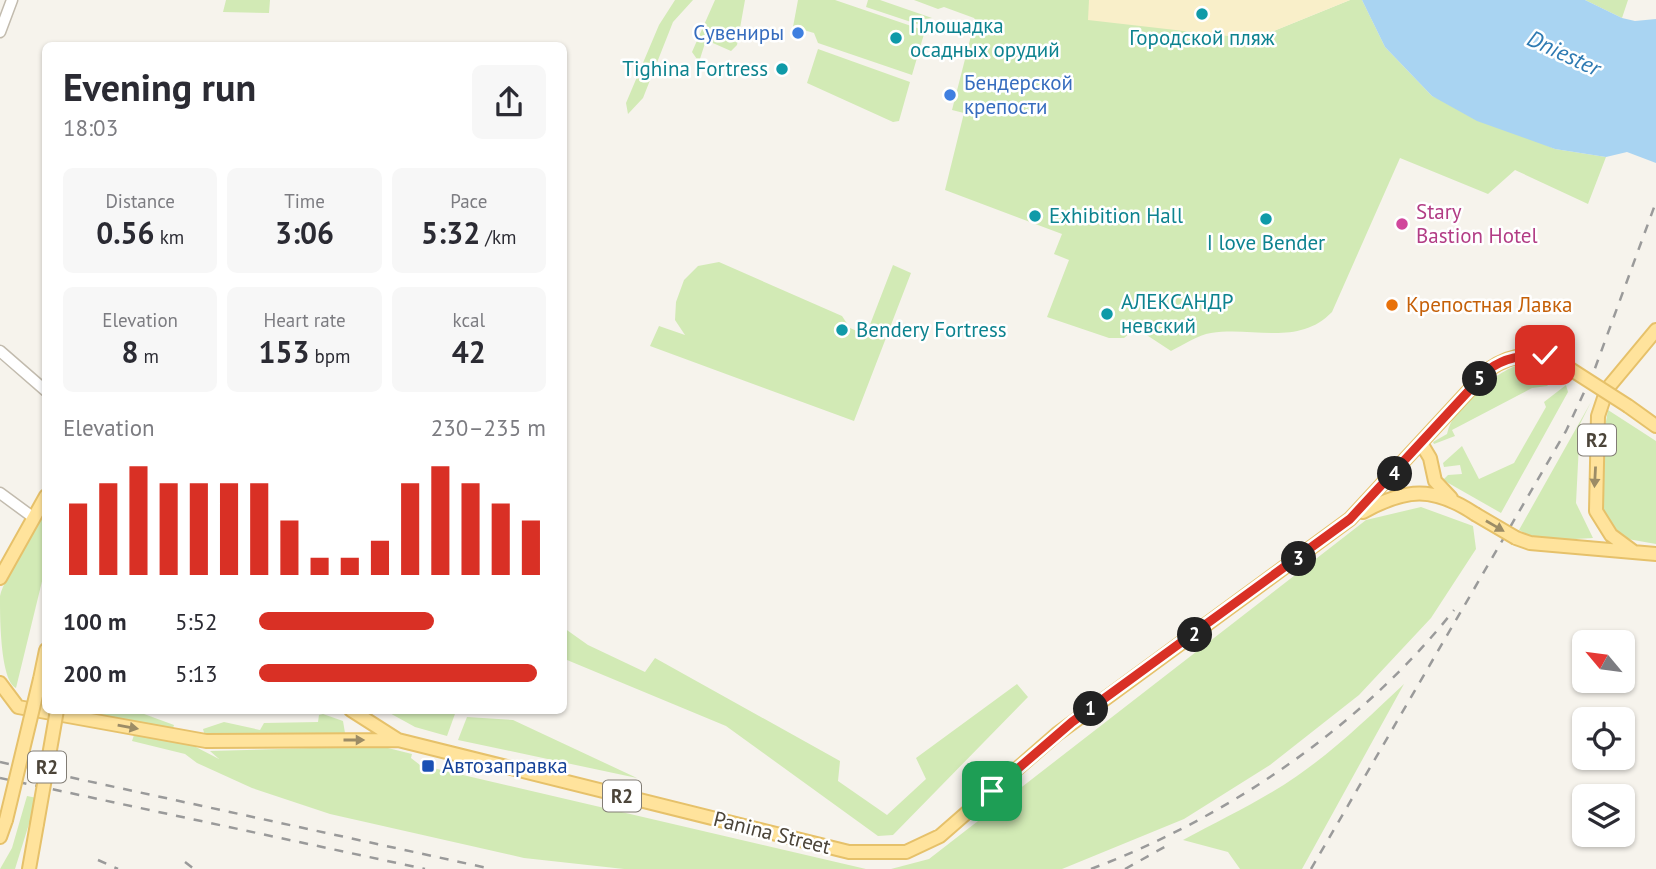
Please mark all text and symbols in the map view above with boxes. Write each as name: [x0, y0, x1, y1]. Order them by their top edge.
marker: Городской пляж: [1194, 6, 1210, 22]
place label: Площадка осадных орудий: [910, 12, 1060, 63]
place label: Сувениры: [693, 19, 784, 46]
water label: Dniester: [1523, 23, 1607, 83]
place label: Городской пляж: [1129, 24, 1275, 51]
marker: Сувениры: [790, 25, 806, 41]
marker: Площадка осадных орудий: [888, 30, 904, 46]
place label: Tighina Fortress: [622, 55, 768, 82]
marker: Tighina Fortress: [774, 61, 790, 77]
text: Evening run: [63, 62, 256, 111]
button: share: [472, 65, 546, 139]
place label: Бендерской крепости: [964, 69, 1073, 120]
marker: Бендерской крепости: [942, 87, 958, 103]
text: 18:03: [63, 113, 118, 142]
text: Distance: [105, 189, 175, 213]
text: Time: [284, 189, 325, 213]
text: Pace: [450, 189, 487, 213]
place label: Stary Bastion Hotel: [1416, 198, 1538, 249]
place label: Exhibition Hall: [1049, 202, 1183, 229]
marker: Exhibition Hall: [1027, 208, 1043, 224]
marker: I love Bender: [1258, 211, 1274, 227]
text: 0.56: [96, 213, 155, 252]
text: 3:06: [275, 213, 334, 252]
text: 5:32: [421, 213, 480, 252]
marker: Stary Bastion Hotel: [1394, 216, 1410, 232]
text: km: [155, 225, 184, 249]
text: /km: [480, 225, 517, 249]
place label: I love Bender: [1207, 229, 1325, 256]
place label: АЛЕКСАНДР невский: [1121, 288, 1234, 339]
place label: Крепостная Лавка: [1406, 291, 1572, 318]
marker: Крепостная Лавка: [1384, 297, 1400, 313]
marker: АЛЕКСАНДР невский: [1099, 306, 1115, 322]
text: Elevation: [102, 308, 178, 332]
text: Heart rate: [263, 308, 346, 332]
text: kcal: [453, 308, 485, 332]
place label: Bendery Fortress: [856, 316, 1007, 343]
marker: Bendery Fortress: [834, 322, 850, 338]
pin: [1515, 325, 1575, 385]
text: 8: [121, 332, 138, 371]
text: 153: [258, 332, 309, 371]
text: 42: [452, 332, 486, 371]
icon: check: [1526, 336, 1564, 374]
text: m: [138, 344, 159, 368]
text: bpm: [309, 344, 351, 368]
pin: 5: [1462, 362, 1498, 396]
text: 5: [1474, 366, 1485, 390]
text: Elevation: [63, 413, 155, 442]
text: 230–235 m: [431, 413, 546, 442]
road number: R2: [1578, 424, 1616, 456]
pin: 4: [1378, 456, 1412, 491]
text: 4: [1389, 461, 1400, 485]
one-way arrow: [1590, 466, 1601, 488]
one-way arrow: [1486, 520, 1505, 532]
pin: 3: [1282, 542, 1316, 576]
text: 3: [1293, 546, 1304, 570]
text: 100 m: [63, 607, 126, 636]
text: 5:52: [175, 607, 218, 636]
pin: 2: [1178, 618, 1212, 652]
text: 2: [1189, 622, 1200, 646]
north arrow: [1572, 630, 1634, 693]
map controls: [1572, 630, 1635, 847]
text: 200 m: [63, 659, 126, 688]
text: 5:13: [175, 659, 218, 688]
pin: 1: [1074, 692, 1108, 726]
text: 1: [1085, 696, 1096, 720]
button: locate: [1572, 707, 1635, 770]
one-way arrow: [117, 722, 139, 733]
one-way arrow: [343, 734, 365, 746]
road number: R2: [28, 752, 66, 782]
place label: Автозаправка: [442, 752, 568, 779]
marker: Автозаправка: [420, 758, 436, 774]
pin: [962, 761, 1022, 821]
icon: arrive: [973, 772, 1011, 810]
road number: R2: [603, 780, 641, 811]
button: layers: [1572, 784, 1635, 847]
street label: Panina Street: [711, 805, 833, 860]

